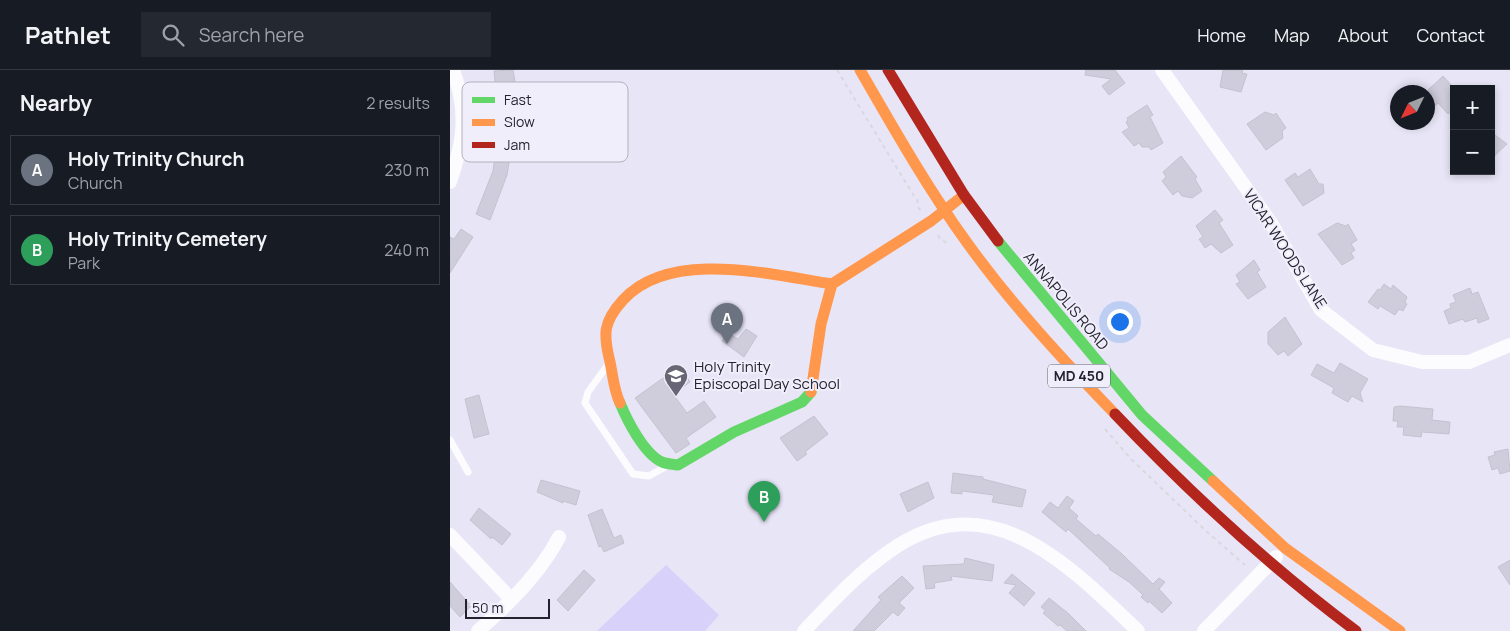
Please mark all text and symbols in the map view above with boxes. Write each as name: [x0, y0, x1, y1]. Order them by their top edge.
search box: [141, 12, 491, 57]
text: Pathlet: [25, 18, 111, 51]
icon: search: [159, 21, 187, 49]
text: Search here: [199, 22, 304, 48]
text: Home: [1197, 23, 1246, 47]
text: Map: [1274, 23, 1310, 47]
text: About: [1338, 23, 1388, 47]
text: Contact: [1416, 23, 1485, 47]
legend: [462, 82, 628, 162]
north arrow: [1390, 85, 1435, 130]
map controls: [1450, 85, 1495, 175]
button: +: [1450, 85, 1495, 130]
text: Nearby: [20, 89, 92, 117]
text: Fast: [504, 90, 532, 109]
text: 2 results: [366, 92, 430, 114]
text: Slow: [504, 112, 535, 131]
button: −: [1450, 130, 1495, 175]
text: Jam: [504, 135, 530, 154]
text: Holy Trinity Church: [68, 146, 244, 172]
text: A: [32, 159, 42, 181]
text: 230 m: [385, 159, 429, 181]
text: Church: [68, 172, 122, 194]
street label: VICAR WOODS LANE: [1239, 185, 1332, 313]
text: Holy Trinity Cemetery: [68, 226, 267, 252]
text: B: [32, 239, 42, 261]
text: 240 m: [384, 239, 429, 261]
street label: ANNAPOLIS ROAD: [1019, 247, 1114, 354]
text: Park: [68, 252, 100, 274]
pin: A: [711, 303, 743, 344]
your location: [1107, 309, 1133, 335]
place label: Holy Trinity Episcopal Day School: [694, 356, 840, 394]
school or university icon: Holy Trinity Episcopal Day School: [663, 363, 689, 397]
road number: MD 450: [1048, 364, 1110, 388]
pin: B: [748, 481, 780, 522]
scale bar: [465, 596, 550, 619]
text: 50 m: [472, 598, 503, 617]

